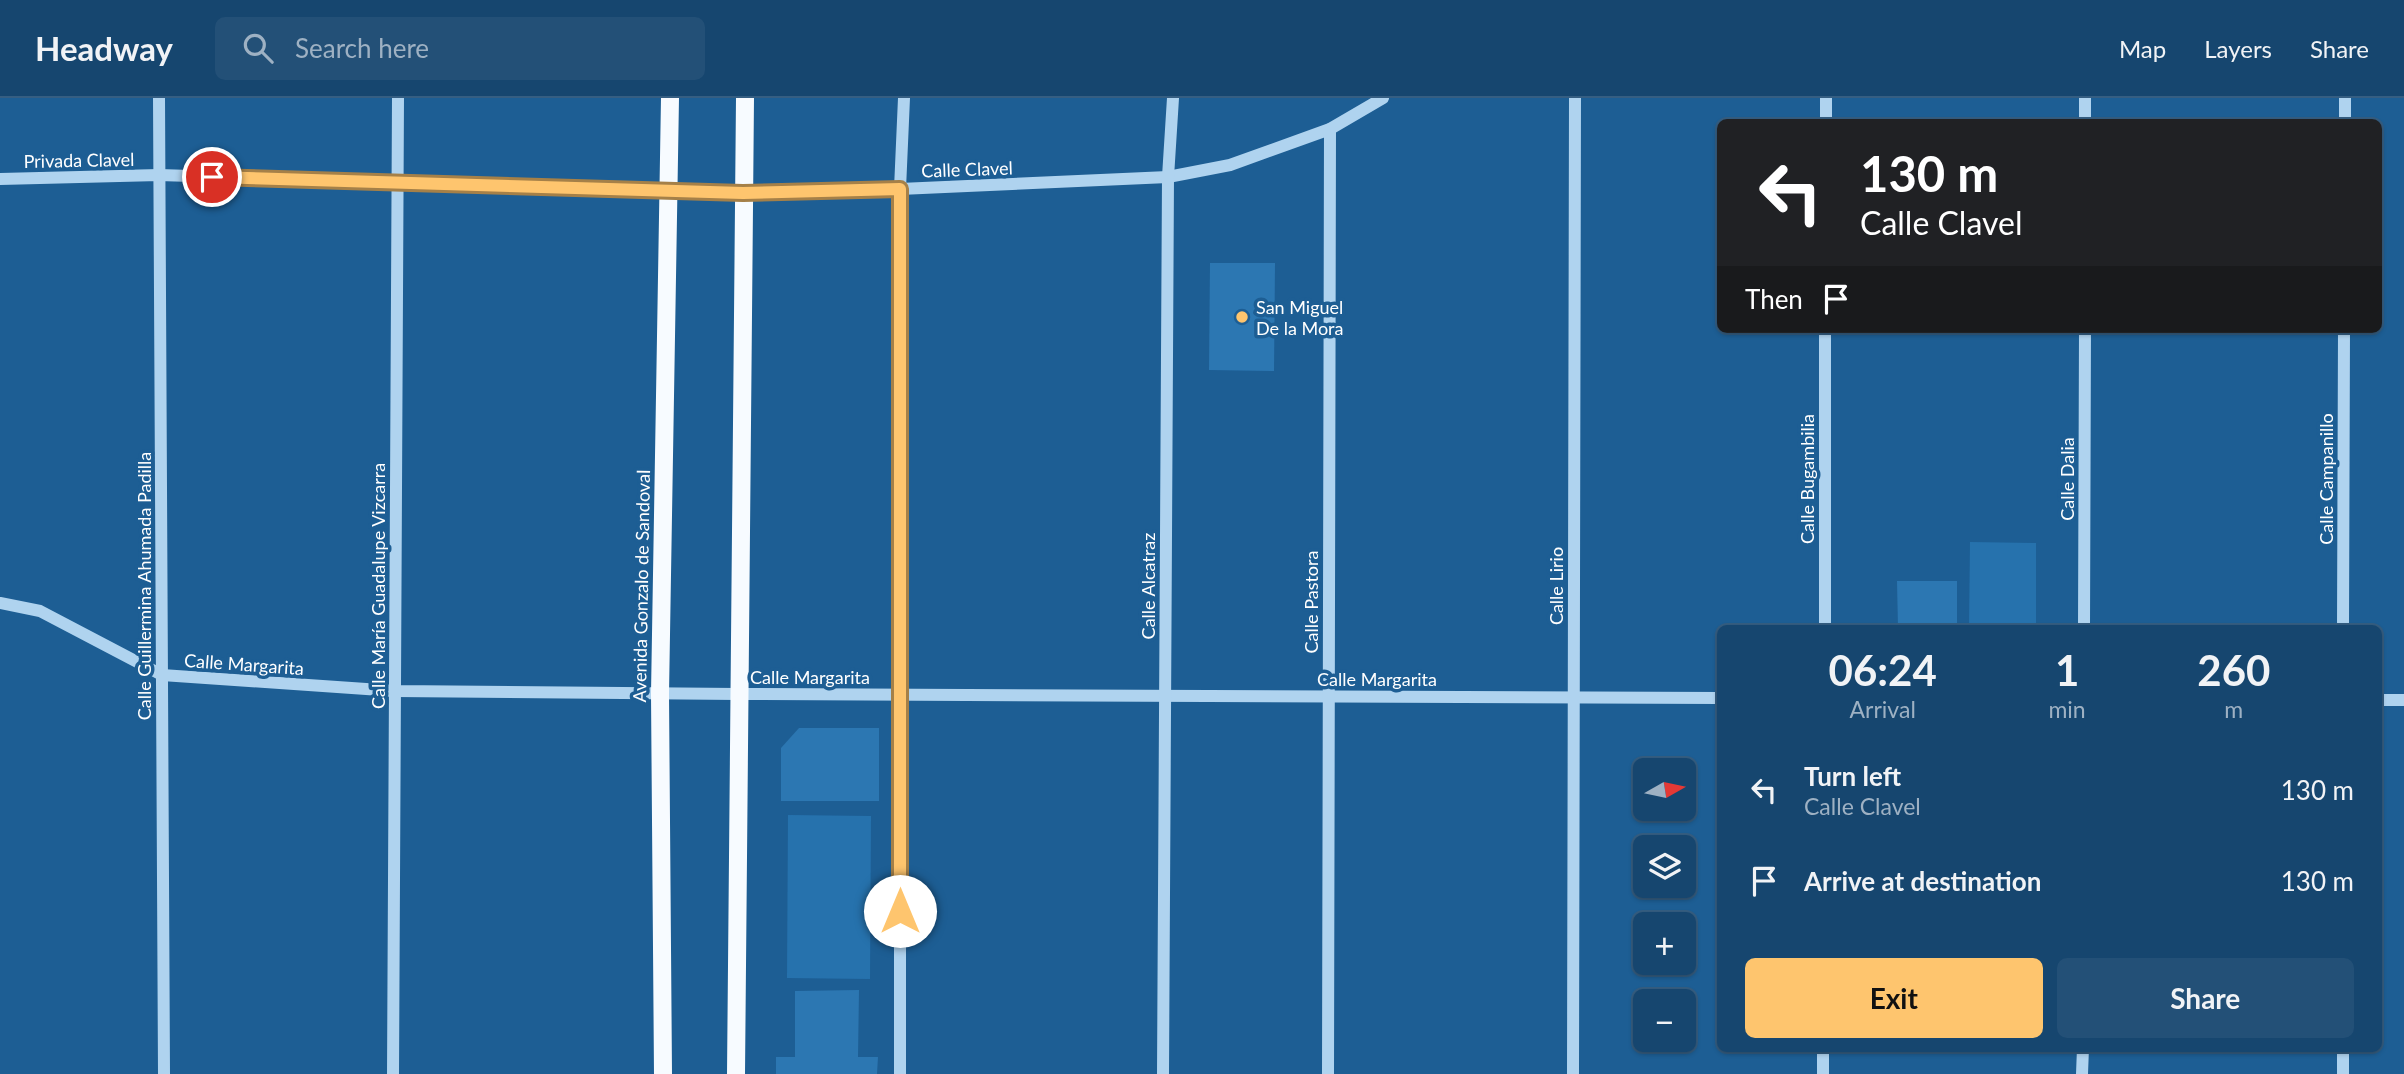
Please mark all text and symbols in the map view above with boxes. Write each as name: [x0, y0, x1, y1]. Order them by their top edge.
search box: [215, 17, 705, 80]
text: Headway: [35, 28, 173, 68]
icon: search: [239, 29, 277, 67]
text: Search here: [295, 32, 429, 64]
text: Map: [2119, 34, 2166, 63]
text: Layers: [2204, 34, 2272, 63]
text: Share: [2310, 34, 2369, 63]
text: 130 m: [1860, 144, 1998, 202]
pin: [182, 147, 242, 207]
icon: left: [1745, 147, 1836, 238]
street label: Privada Clavel: [23, 148, 135, 172]
street label: Calle Clavel: [921, 156, 1013, 182]
icon: arrive: [193, 158, 231, 196]
text: Calle Clavel: [1860, 203, 2022, 242]
icon: arrive: [1817, 280, 1855, 318]
text: Then: [1745, 283, 1803, 315]
place label: San Miguel De la Mora: [1256, 296, 1343, 339]
marker: San Miguel De la Mora: [1234, 309, 1250, 325]
street label: Calle Campanillo: [2315, 413, 2337, 545]
street label: Calle Bugambilia: [1796, 414, 1818, 544]
street label: Calle Dalia: [2056, 437, 2078, 521]
street label: Calle Guillermina Ahumada Padilla: [133, 452, 155, 720]
street label: Calle María Guadalupe Vizcarra: [367, 463, 389, 709]
street label: Avenida Gonzalo de Sandoval: [628, 470, 654, 702]
street label: Calle Alcatraz: [1137, 533, 1159, 639]
street label: Calle Lirio: [1545, 547, 1567, 625]
street label: Calle Pastora: [1300, 551, 1322, 653]
text: 06:24: [1829, 645, 1937, 695]
text: 1: [2055, 645, 2079, 695]
text: 260: [2197, 645, 2270, 695]
street label: Calle Margarita: [183, 649, 305, 679]
street label: Calle Margarita: [750, 666, 870, 688]
street label: Calle Margarita: [1317, 668, 1437, 690]
text: Arrival: [1850, 695, 1916, 723]
text: min: [2048, 695, 2086, 723]
text: m: [2224, 695, 2243, 723]
north arrow: [1633, 758, 1696, 821]
map controls: [1633, 758, 1696, 1052]
text: Turn left: [1804, 760, 1901, 792]
icon: left: [1745, 771, 1783, 809]
text: 130 m: [2281, 774, 2354, 806]
text: Calle Clavel: [1804, 792, 1921, 820]
button: layers: [1633, 835, 1696, 898]
icon: arrive: [1745, 862, 1783, 900]
text: Arrive at destination: [1804, 865, 2041, 897]
text: 130 m: [2281, 865, 2354, 897]
position arrow: [863, 874, 937, 948]
button: +: [1633, 912, 1696, 975]
button: Exit: [1745, 958, 2043, 1038]
button: Share: [2057, 958, 2354, 1038]
button: −: [1633, 989, 1696, 1052]

